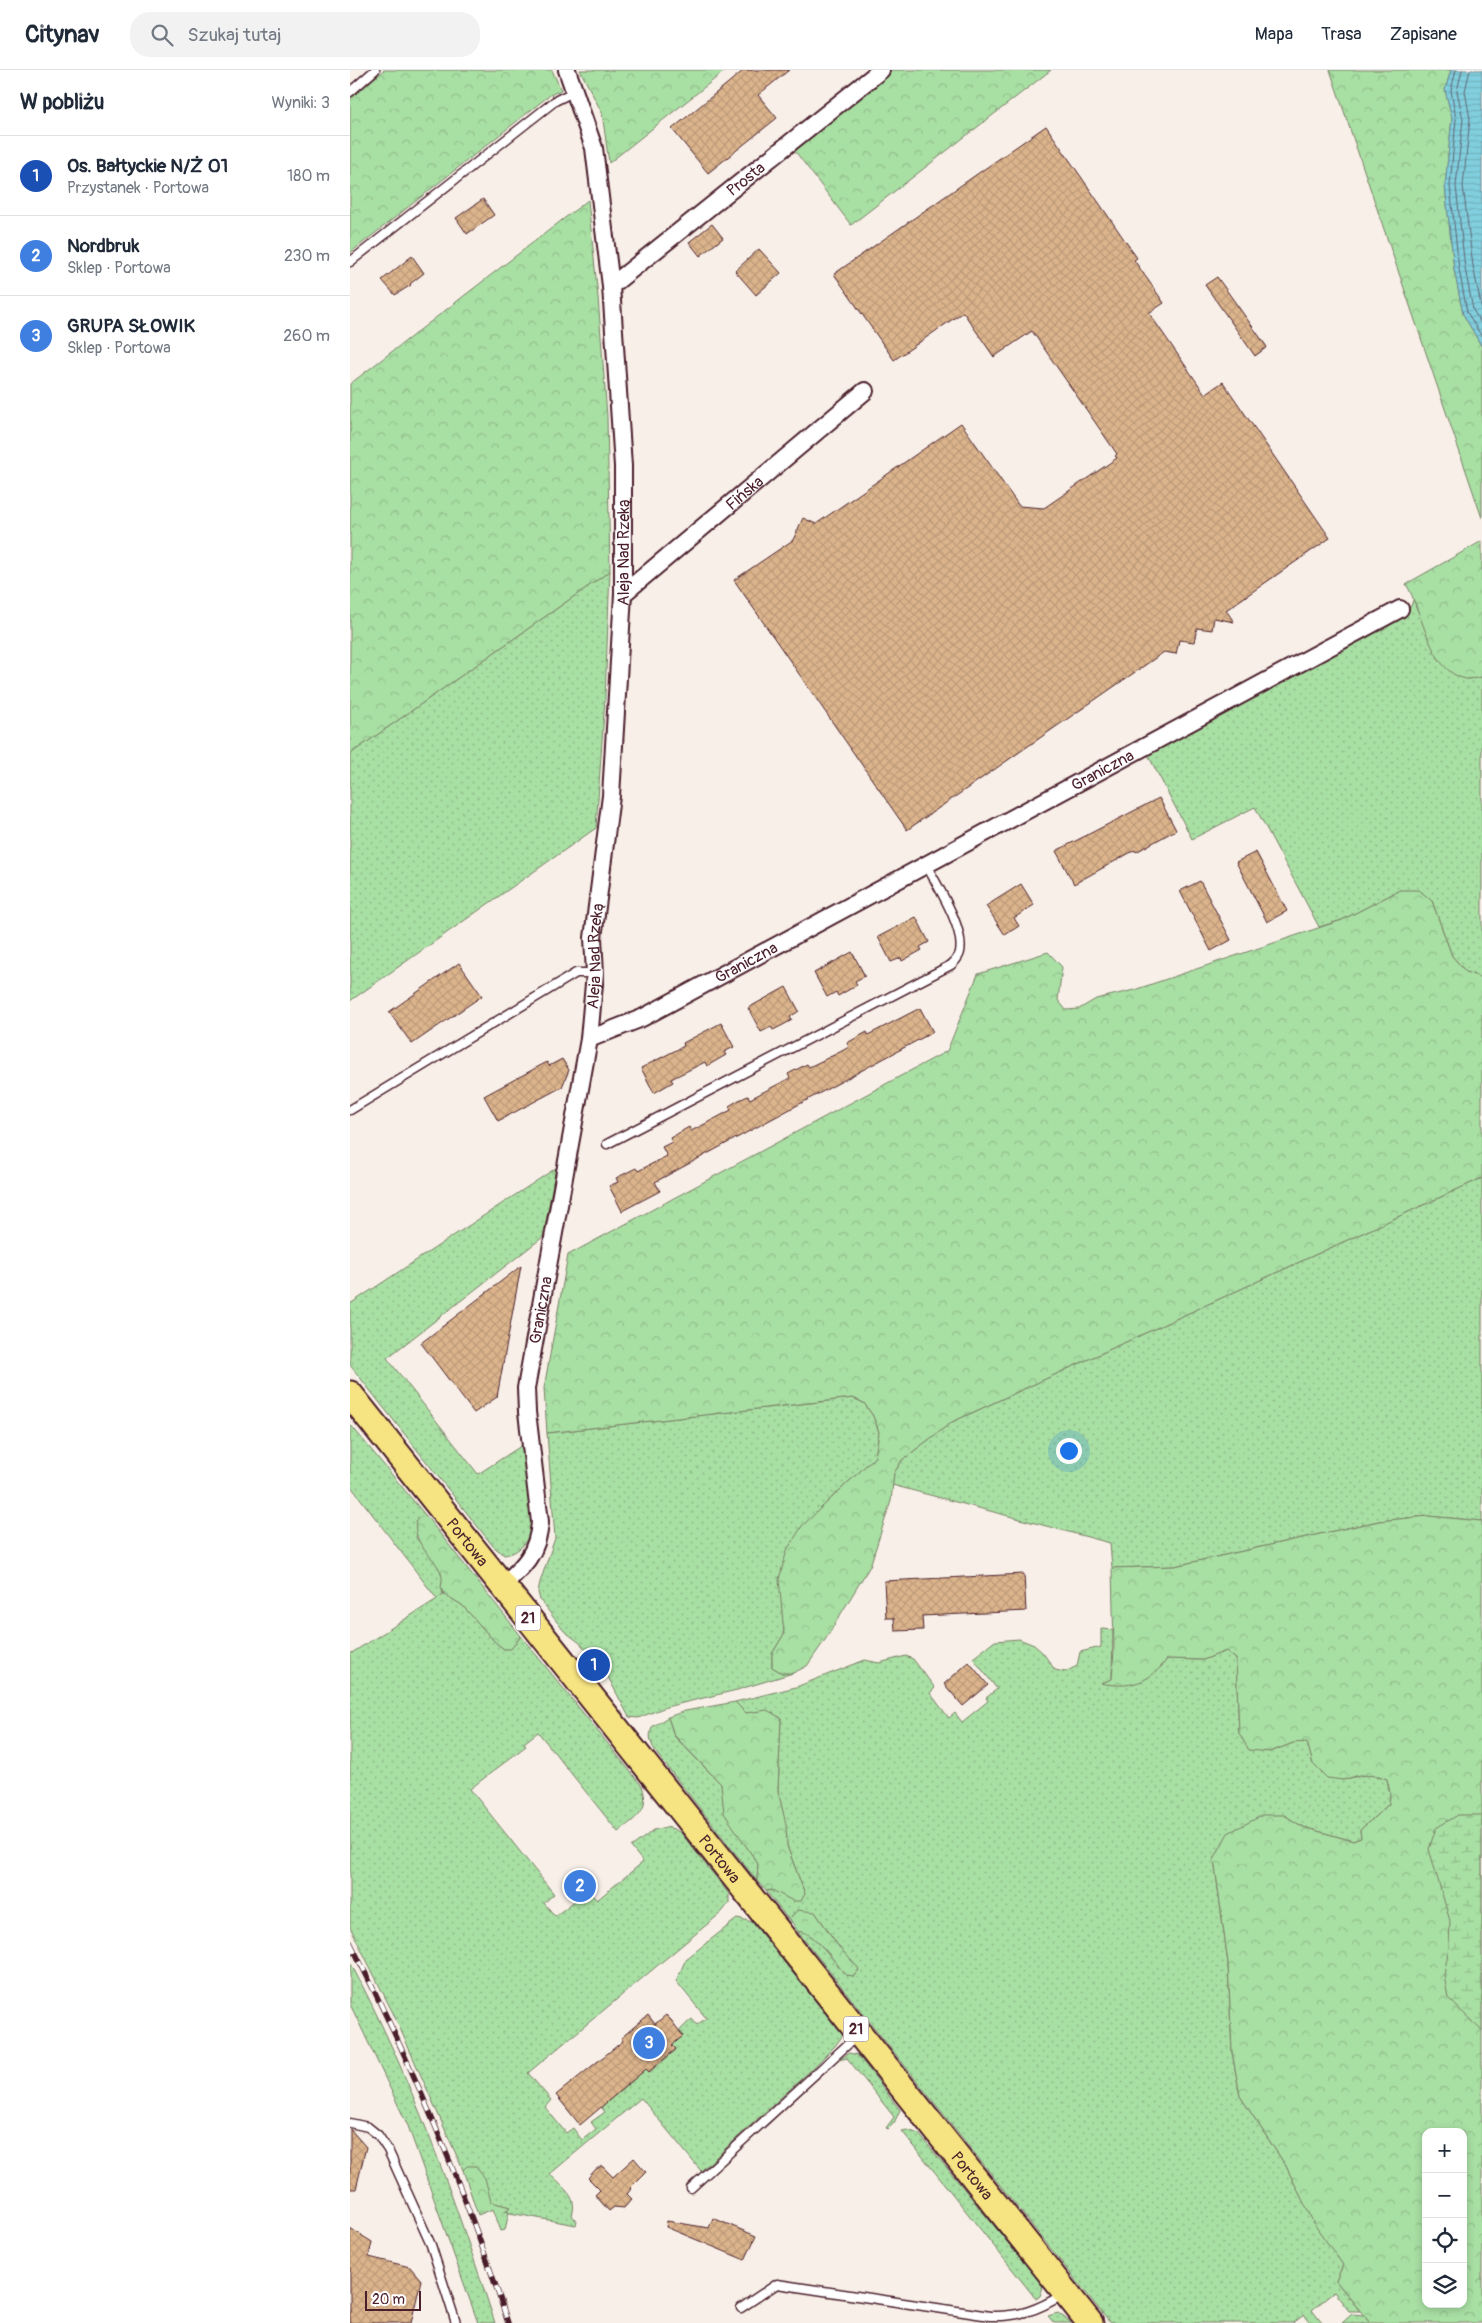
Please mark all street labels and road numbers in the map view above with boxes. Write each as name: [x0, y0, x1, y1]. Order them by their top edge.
street label: Prosta: [723, 158, 769, 201]
street label: Fińska: [722, 472, 768, 515]
street label: Aleja Nad Rzeką: [613, 499, 634, 606]
street label: Graniczna: [1068, 746, 1138, 796]
street label: Aleja Nad Rzeką: [583, 901, 608, 1010]
street label: Graniczna: [712, 938, 781, 988]
street label: Graniczna: [525, 1275, 557, 1345]
street label: Portowa: [442, 1514, 492, 1571]
road number: 21: [516, 1606, 540, 1630]
street label: Portowa: [694, 1831, 745, 1887]
road number: 21: [844, 2016, 868, 2042]
street label: Portowa: [946, 2148, 997, 2204]

